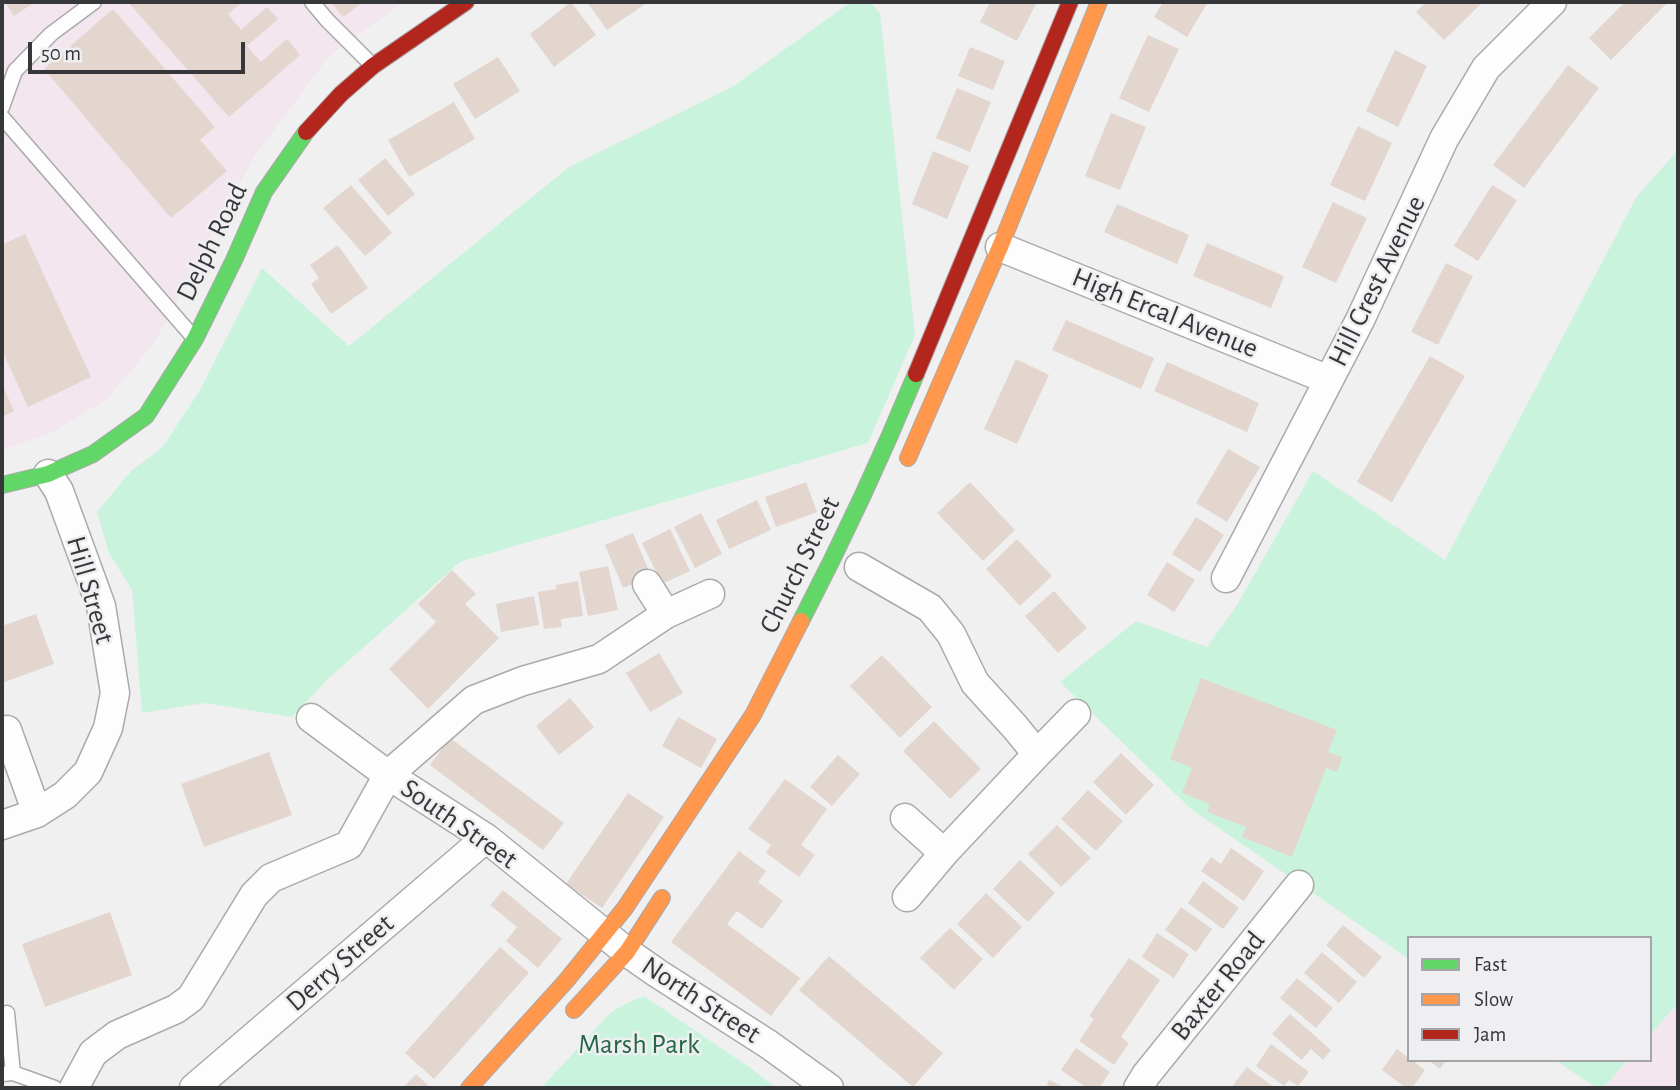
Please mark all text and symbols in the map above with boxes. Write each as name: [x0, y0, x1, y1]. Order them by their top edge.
scale bar: [32, 28, 248, 72]
text: 50 m: [41, 43, 81, 64]
street label: Delph Road: [169, 178, 255, 306]
street label: Hill Crest Avenue: [1321, 190, 1433, 372]
street label: High Ercal Avenue: [1067, 260, 1263, 366]
street label: Church Street: [752, 491, 848, 639]
street label: Hill Street: [59, 532, 121, 648]
street label: South Street: [394, 772, 524, 876]
street label: Derry Street: [279, 907, 401, 1019]
street label: Baxter Road: [1164, 925, 1272, 1047]
legend: [1407, 936, 1652, 1062]
street label: North Street: [635, 949, 767, 1051]
text: Fast: [1474, 954, 1507, 975]
text: Slow: [1474, 989, 1513, 1010]
text: Jam: [1474, 1024, 1506, 1045]
park label: Marsh Park: [578, 1028, 700, 1062]

